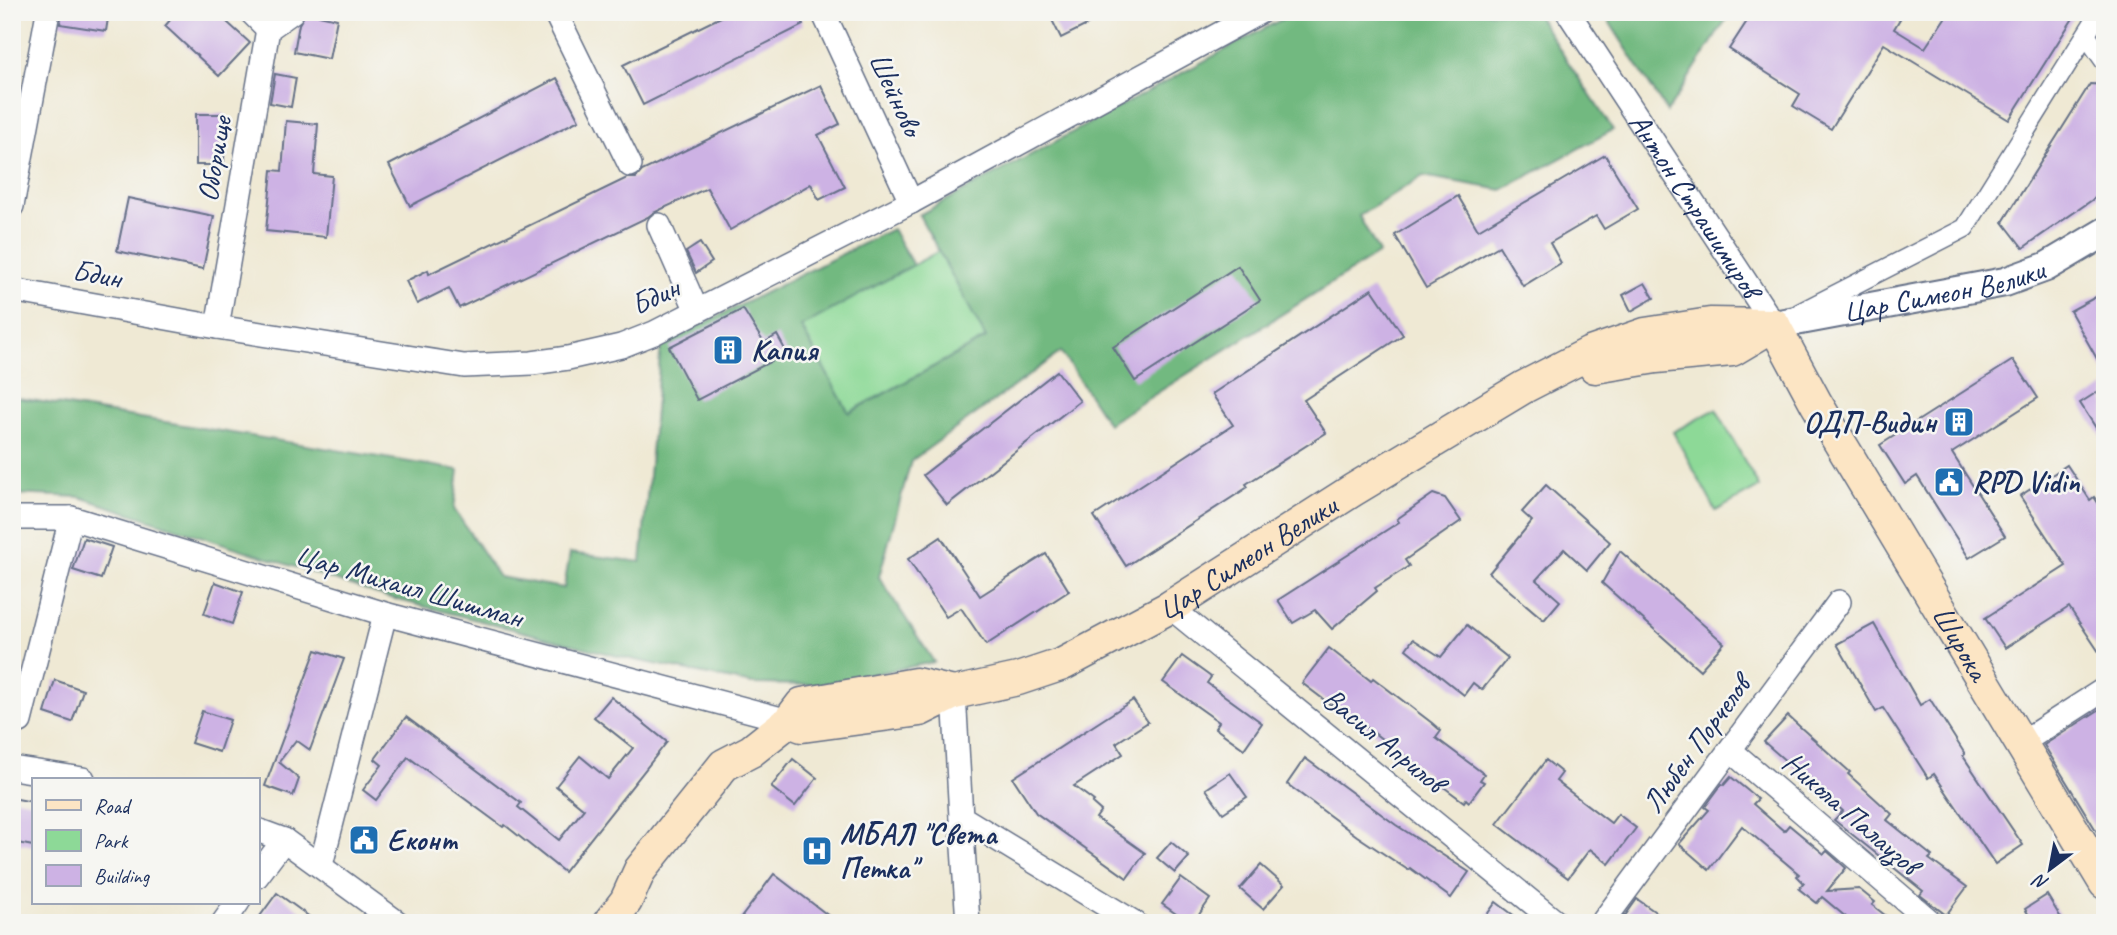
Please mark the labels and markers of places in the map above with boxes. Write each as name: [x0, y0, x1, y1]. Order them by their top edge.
place label: Капия: [751, 331, 820, 369]
building icon: Капия: [711, 333, 745, 367]
place label: ОДП-Видин: [1804, 403, 1938, 441]
building icon: ОДП-Видин: [1942, 405, 1976, 439]
place label: RPD Vidin: [1972, 463, 2081, 501]
public building icon: RPD Vidin: [1932, 465, 1966, 499]
place label: МБАЛ "Света Петка": [840, 815, 998, 887]
place label: Еконт: [387, 821, 458, 859]
public building icon: Еконт: [347, 823, 381, 857]
hospital icon: МБАЛ "Света Петка": [800, 834, 834, 868]

